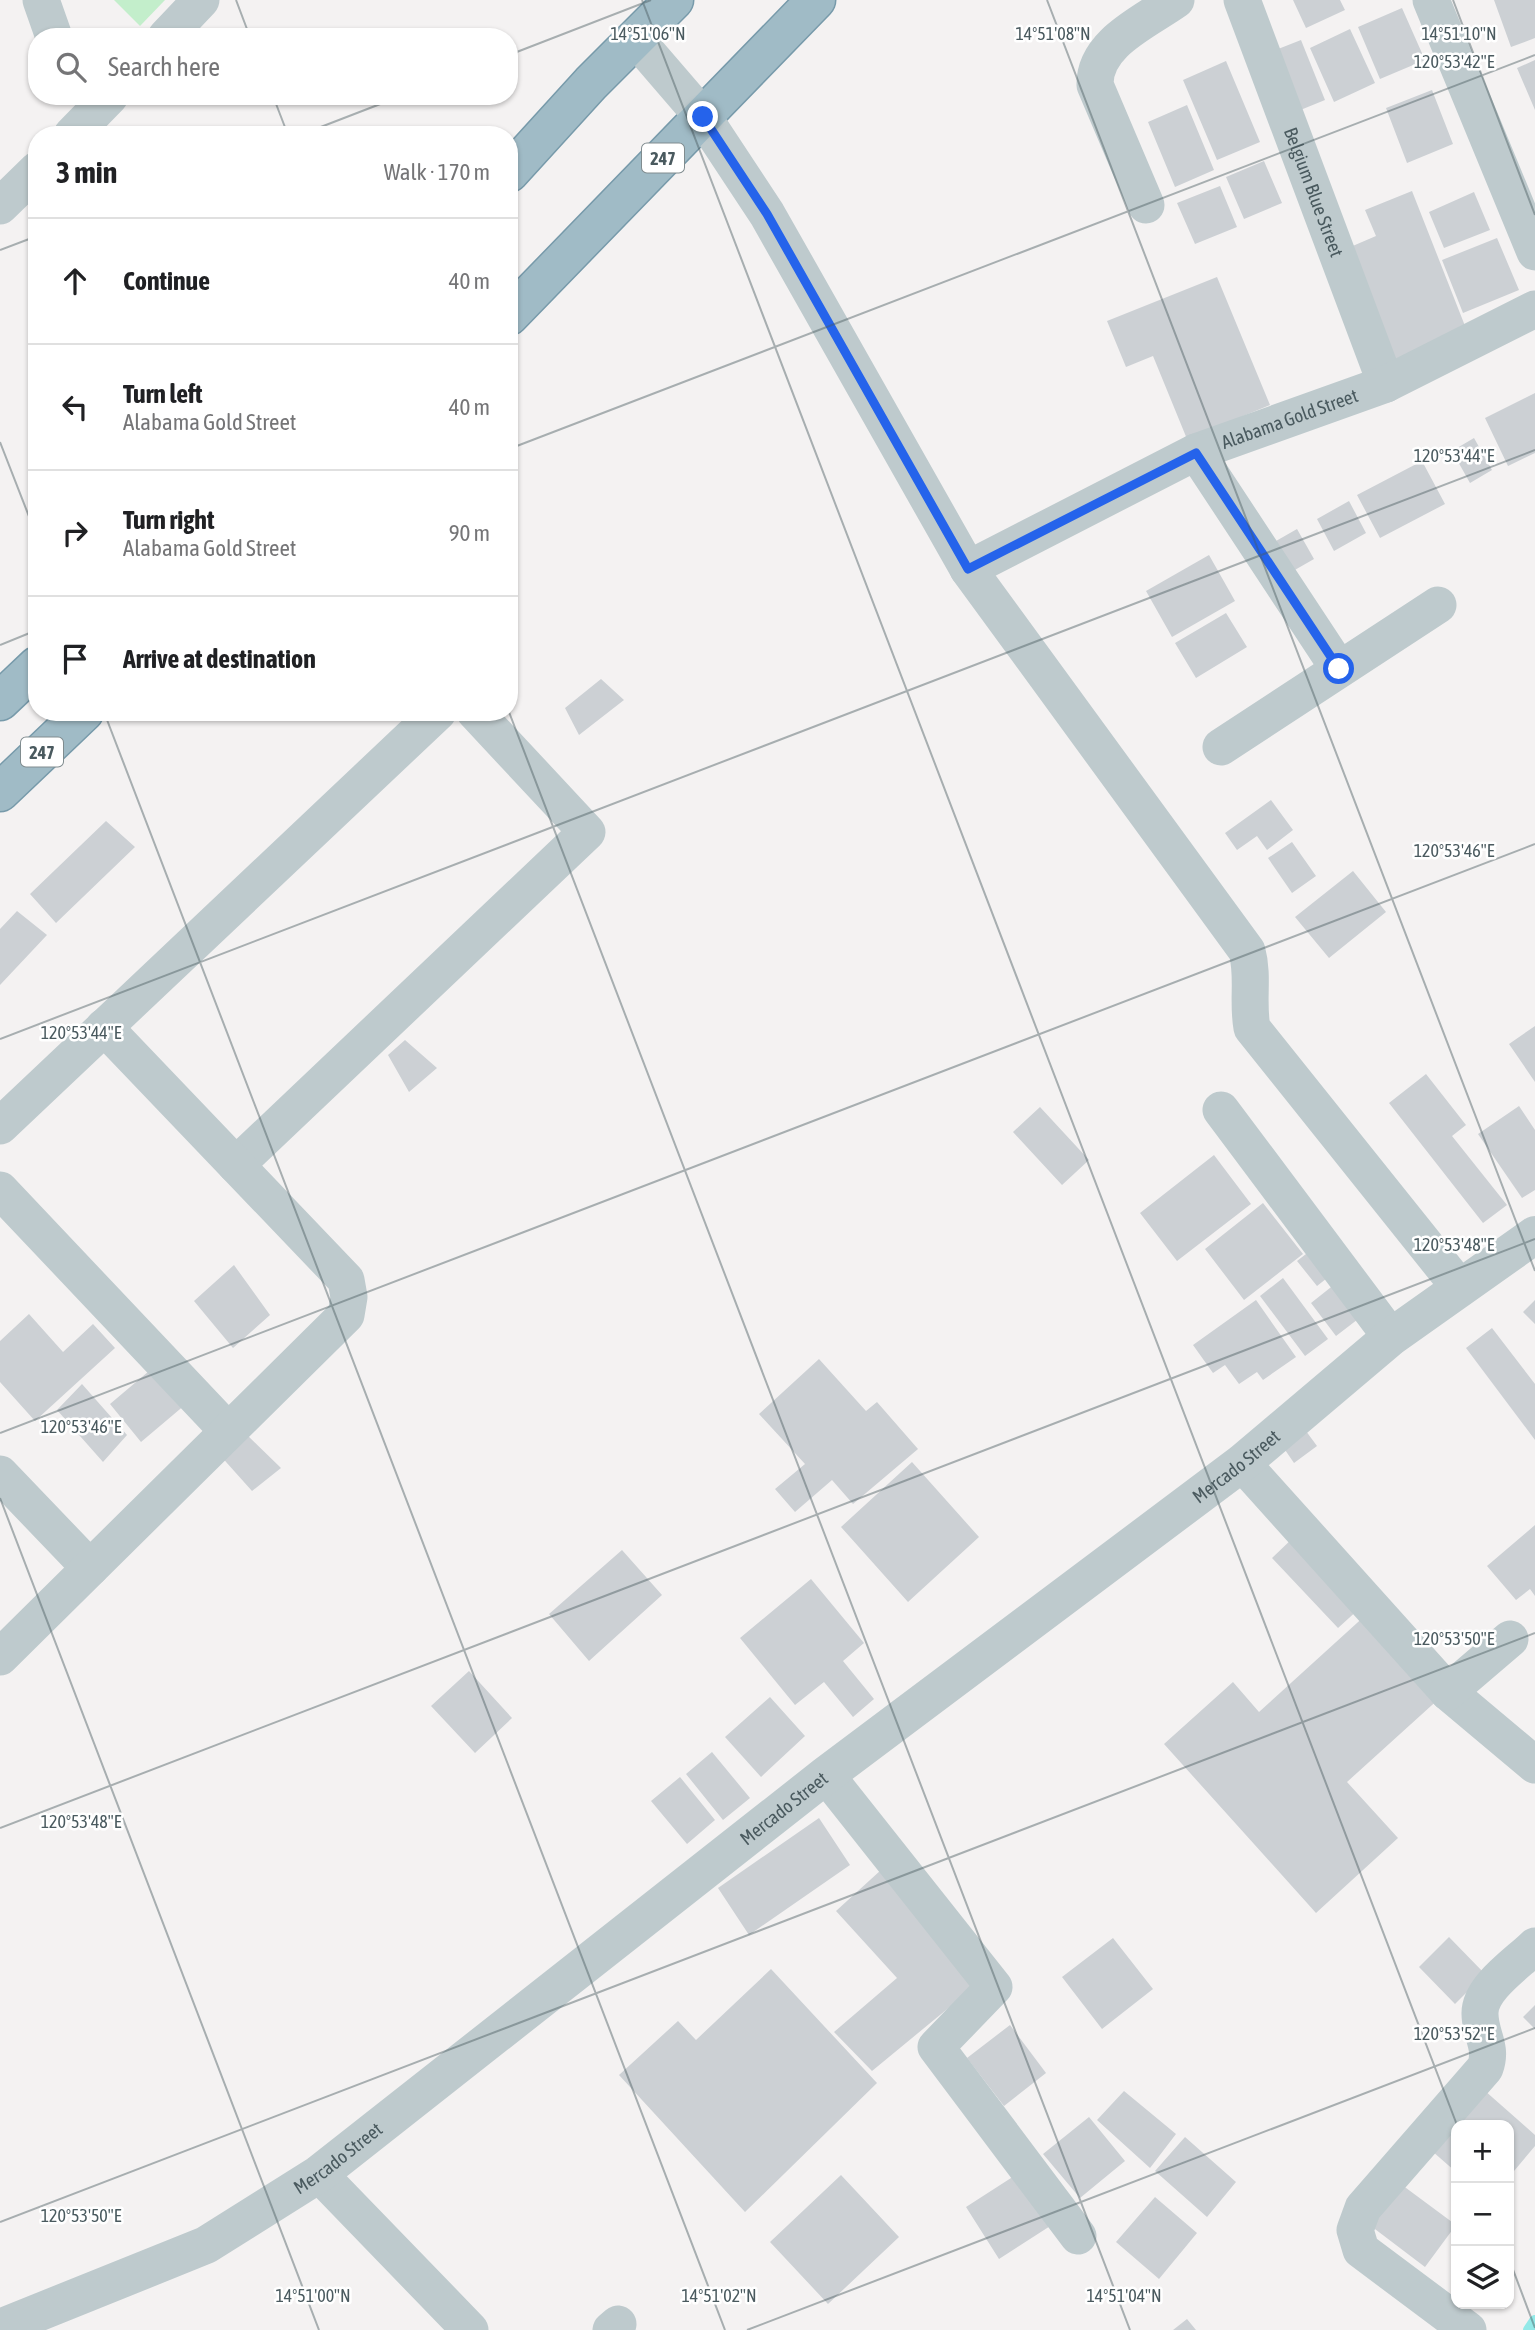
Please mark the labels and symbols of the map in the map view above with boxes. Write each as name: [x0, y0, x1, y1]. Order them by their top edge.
text: 14°51'06"N: [610, 23, 686, 44]
text: 14°51'08"N: [1015, 23, 1091, 44]
text: 14°51'10"N: [1421, 23, 1497, 44]
text: 120°53'42"E: [1414, 51, 1495, 72]
route end: [687, 101, 718, 132]
street label: Belgium Blue Street: [1280, 124, 1348, 260]
road number: 247: [642, 144, 684, 173]
street label: Alabama Gold Street: [1218, 384, 1361, 453]
text: 120°53'44"E: [1414, 445, 1495, 466]
route start: [1323, 653, 1354, 684]
road number: 247: [21, 738, 63, 766]
text: 120°53'46"E: [1414, 840, 1495, 861]
text: 120°53'44"E: [41, 1022, 122, 1043]
text: 120°53'48"E: [1414, 1234, 1495, 1255]
text: 120°53'46"E: [41, 1416, 122, 1437]
street label: Mercado Street: [1188, 1425, 1284, 1507]
text: 120°53'50"E: [1414, 1628, 1495, 1649]
street label: Mercado Street: [736, 1767, 832, 1849]
text: 120°53'48"E: [41, 1811, 122, 1832]
text: 120°53'52"E: [1414, 2023, 1495, 2044]
street label: Mercado Street: [289, 2118, 386, 2198]
text: 120°53'50"E: [41, 2205, 122, 2226]
text: 14°51'00"N: [275, 2285, 351, 2306]
text: 14°51'02"N: [681, 2285, 757, 2306]
text: 14°51'04"N: [1086, 2285, 1162, 2306]

